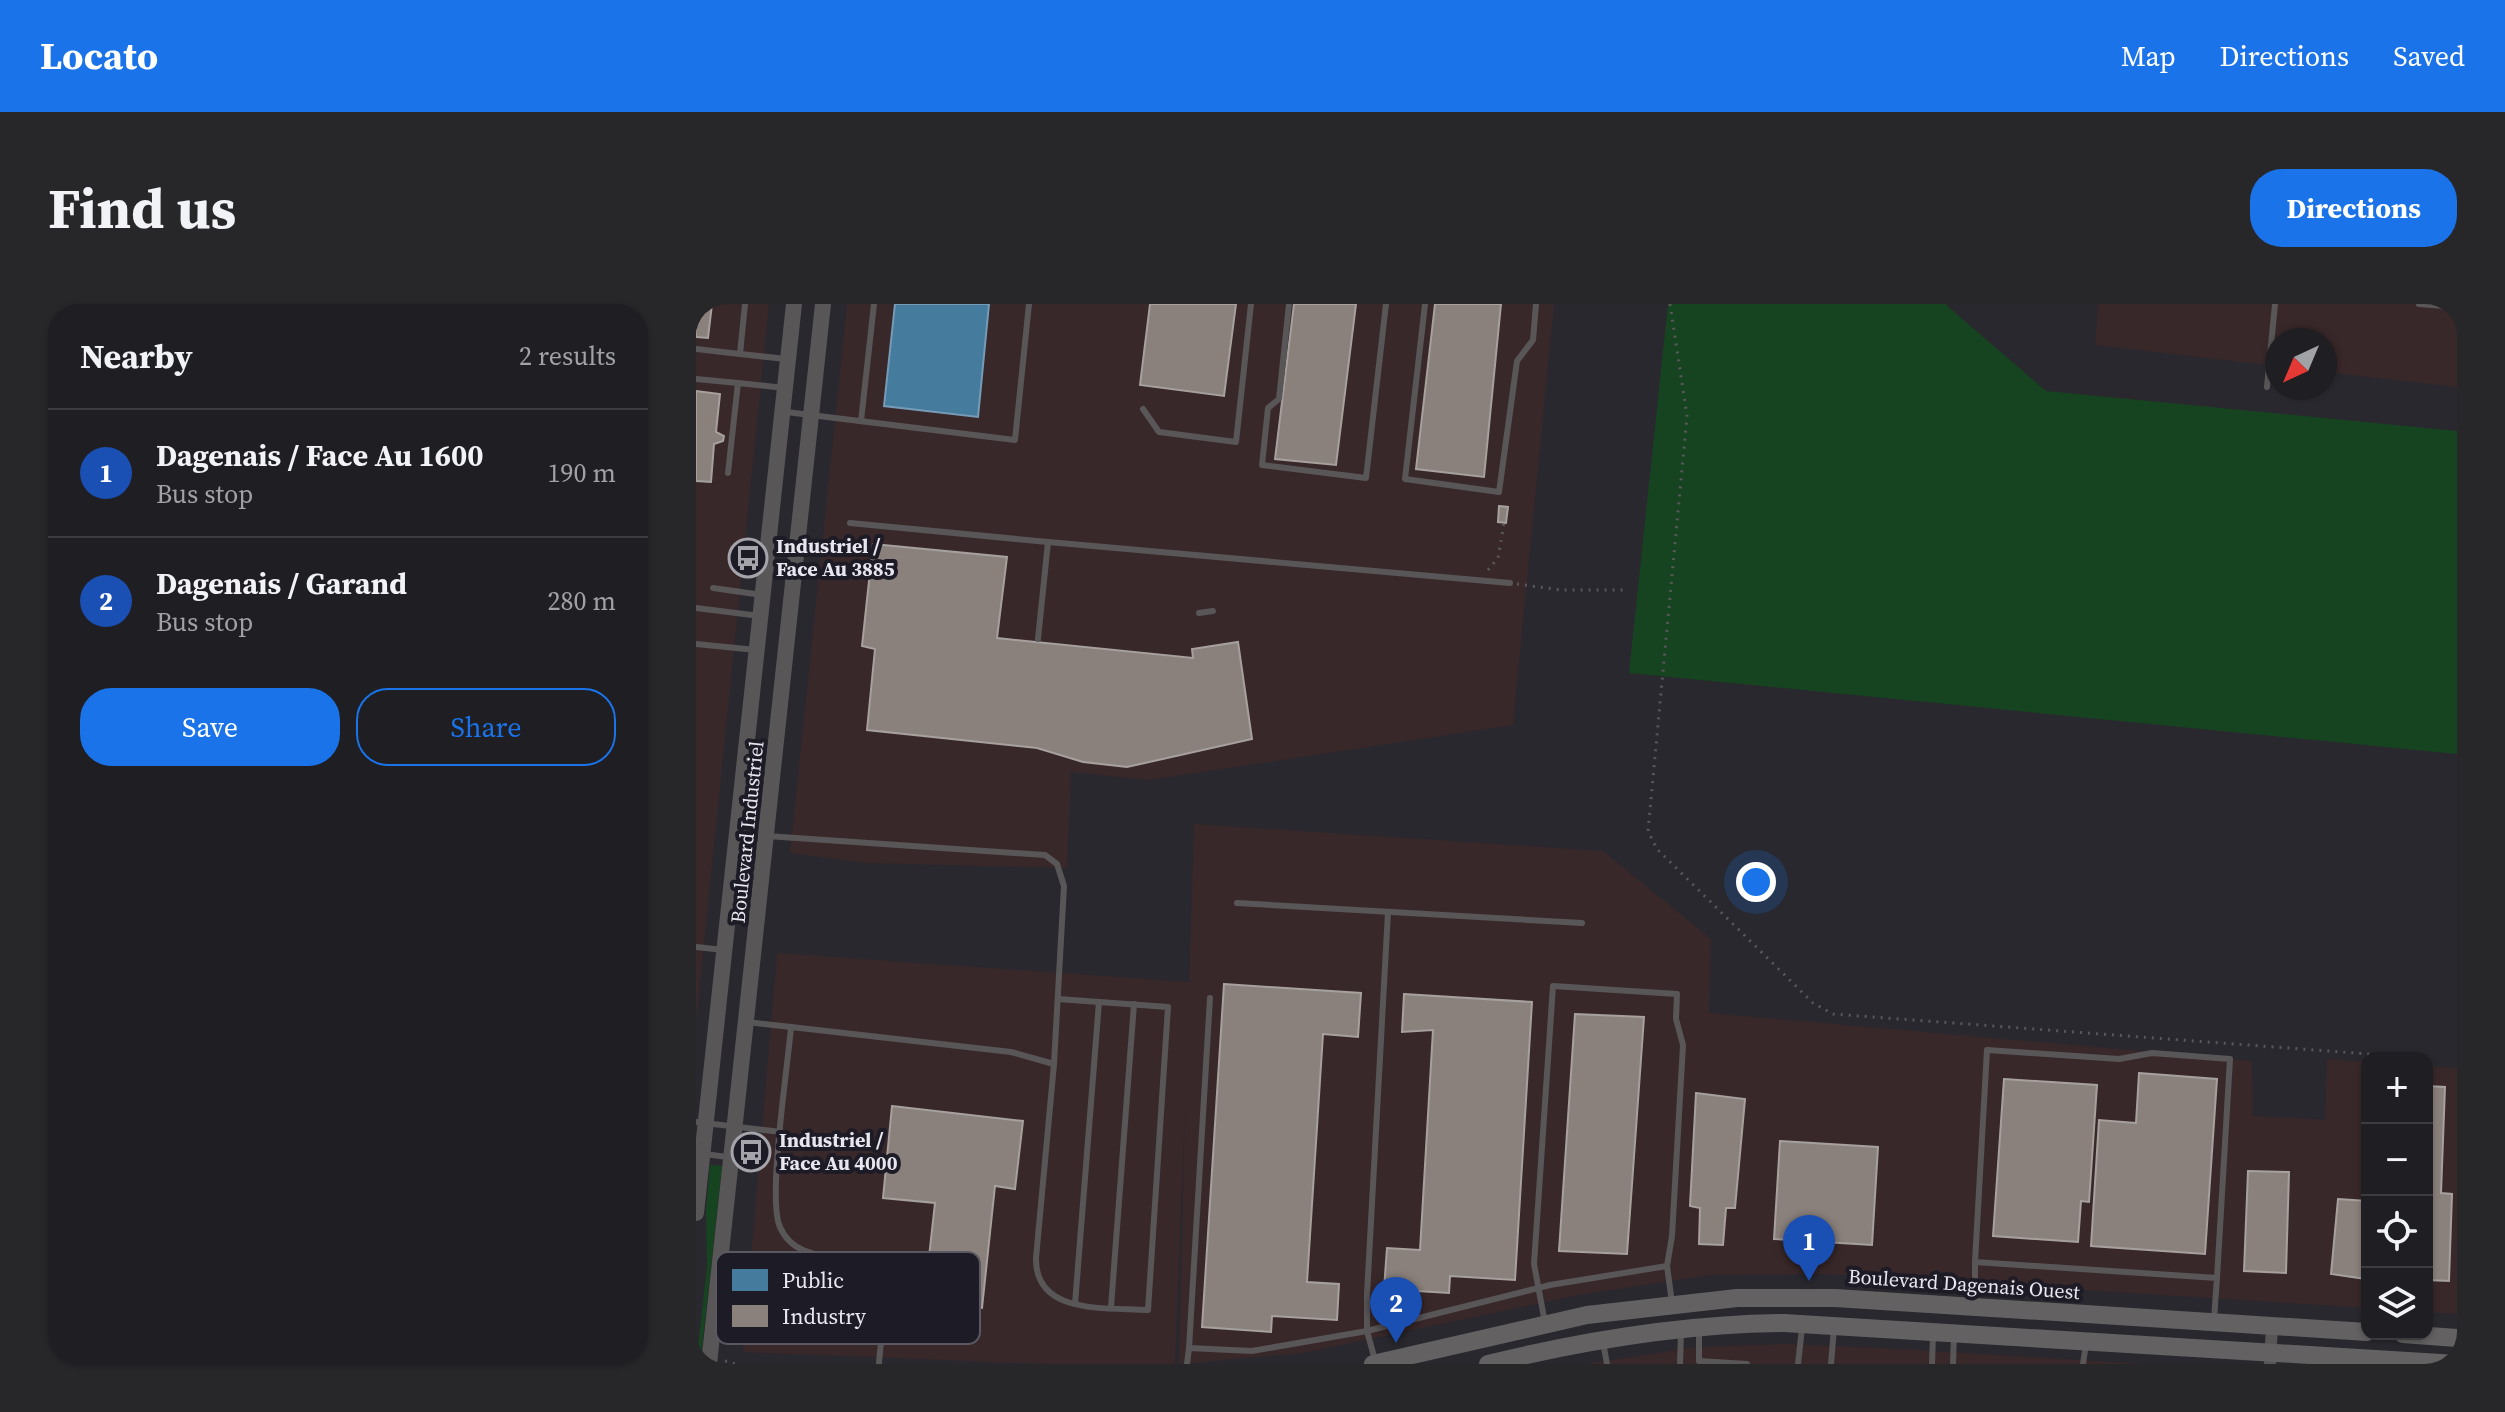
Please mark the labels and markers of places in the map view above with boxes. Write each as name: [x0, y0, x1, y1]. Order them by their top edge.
place label: Industriel / Face Au 3885: [776, 532, 895, 583]
bus stop icon: Industriel / Face Au 3885: [727, 537, 769, 579]
place label: Industriel / Face Au 4000: [779, 1126, 898, 1177]
bus stop icon: Industriel / Face Au 4000: [730, 1131, 772, 1173]
pin: 1: [1783, 1215, 1835, 1281]
pin: 2: [1370, 1277, 1422, 1343]

